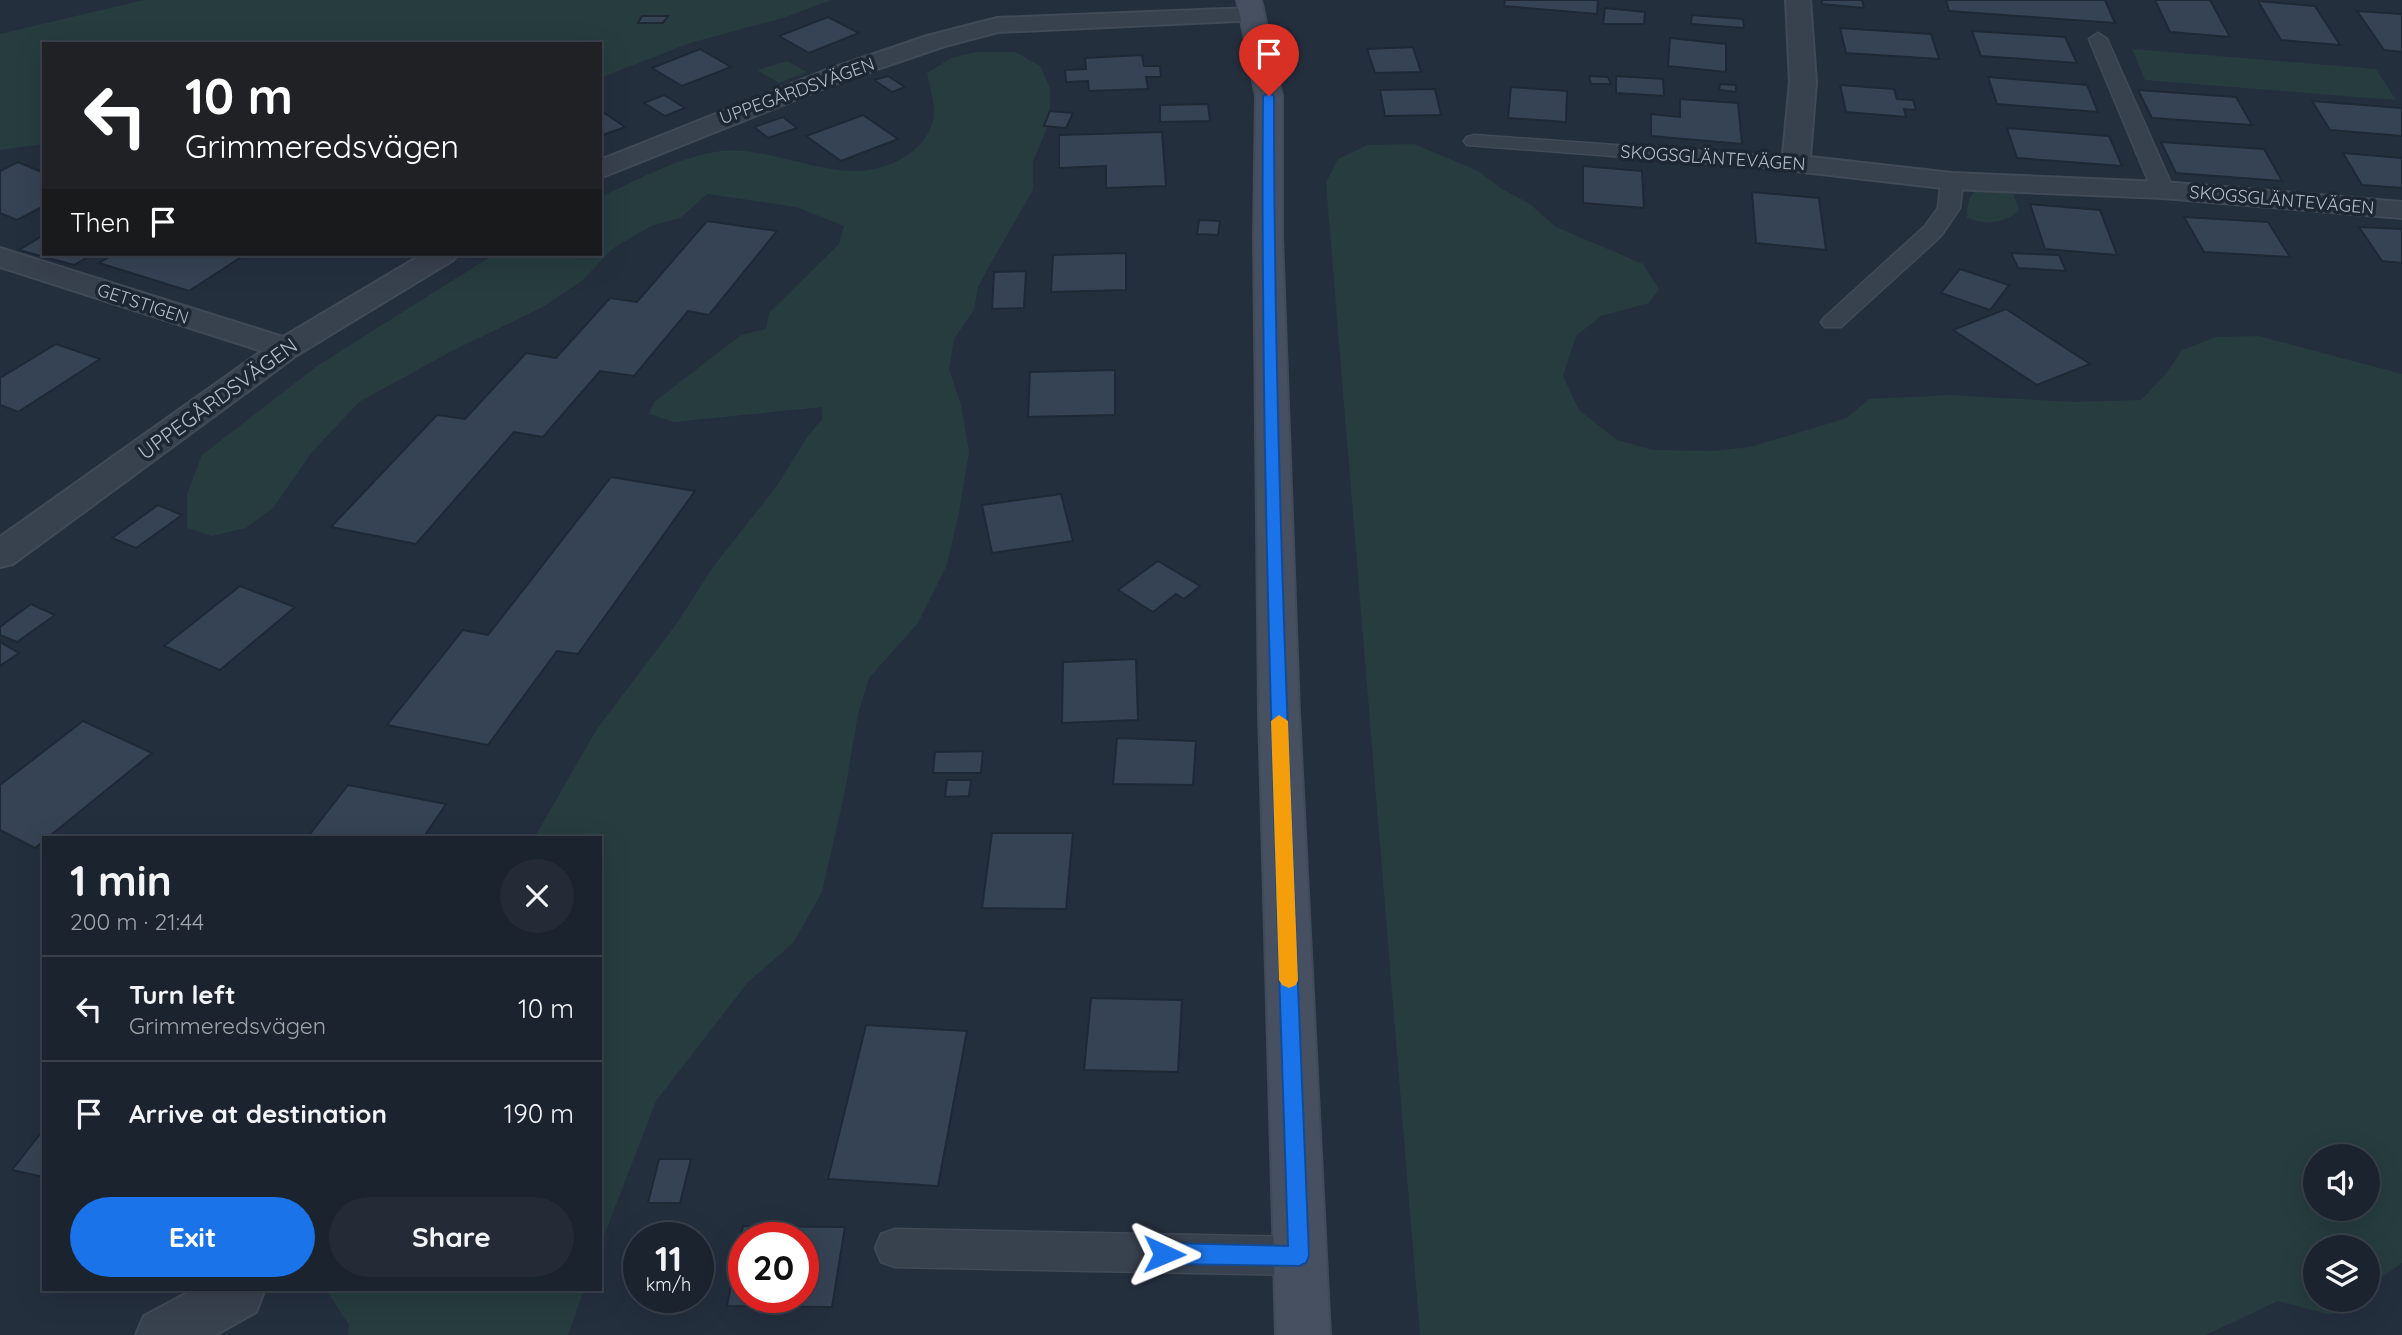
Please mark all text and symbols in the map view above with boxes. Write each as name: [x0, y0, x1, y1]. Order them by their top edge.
pin: [1239, 24, 1299, 96]
icon: arrive: [1250, 35, 1288, 73]
street label: UPPEGÅRDSVÄGEN: [716, 52, 877, 129]
text: 10 m: [185, 65, 293, 126]
icon: left: [70, 70, 161, 161]
text: Grimmeredsvägen: [185, 126, 459, 166]
street label: SKOGSGLÄNTEVÄGEN: [1620, 140, 1806, 175]
street label: SKOGSGLÄNTEVÄGEN: [2189, 180, 2375, 219]
icon: arrive: [144, 203, 182, 241]
text: Then: [70, 206, 130, 239]
street label: GETSTIGEN: [94, 278, 192, 329]
street label: UPPEGÅRDSVÄGEN: [133, 332, 302, 465]
text: 1 min: [70, 854, 172, 907]
button: close: [500, 859, 574, 933]
text: 200 m · 21:44: [70, 907, 204, 936]
text: Turn left: [129, 978, 236, 1011]
icon: left: [70, 990, 108, 1028]
text: 10 m: [518, 992, 574, 1025]
text: Grimmeredsvägen: [129, 1011, 326, 1040]
icon: arrive: [70, 1095, 108, 1133]
text: Arrive at destination: [129, 1097, 387, 1130]
text: 190 m: [504, 1097, 574, 1130]
map controls: [2303, 1144, 2380, 1312]
button: sound: [2303, 1144, 2380, 1221]
button: Exit: [70, 1197, 315, 1277]
button: Share: [329, 1197, 574, 1277]
position arrow: [1127, 1217, 1201, 1291]
speed limit sign: 20: [728, 1222, 819, 1313]
button: layers: [2303, 1235, 2380, 1312]
text: 11: [655, 1236, 682, 1280]
text: km/h: [646, 1273, 691, 1296]

